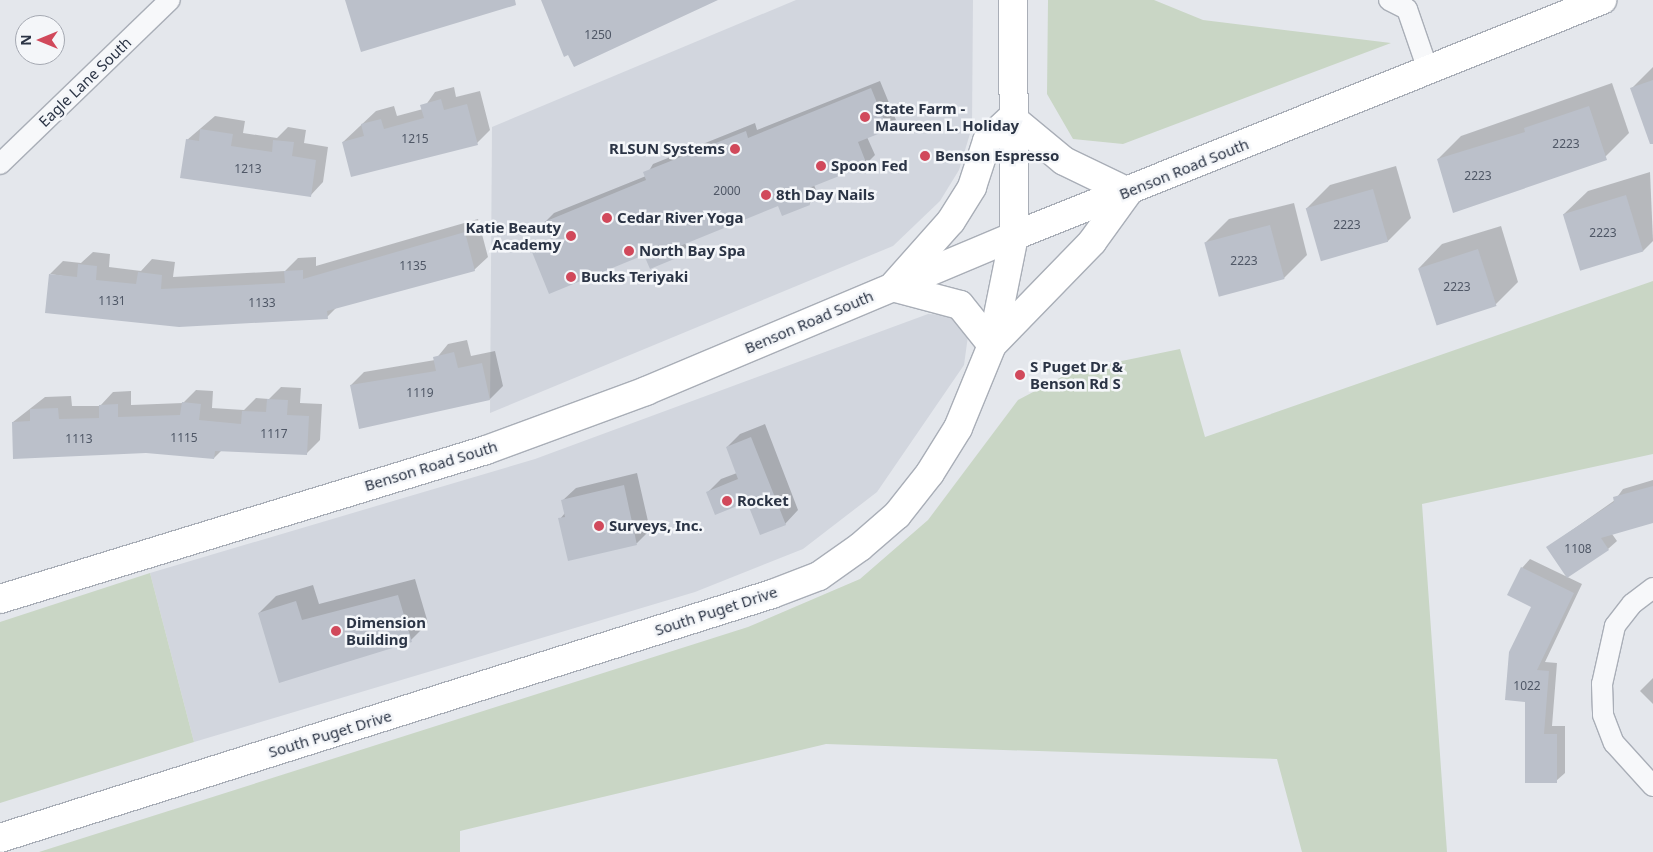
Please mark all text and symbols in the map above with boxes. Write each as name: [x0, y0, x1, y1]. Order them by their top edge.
north arrow: [15, 15, 65, 65]
house number: 1250: [584, 28, 612, 42]
street label: Eagle Lane South: [35, 33, 135, 131]
text: N: [16, 34, 35, 46]
place label: State Farm - Maureen L. Holiday: [875, 99, 1019, 134]
marker: State Farm - Maureen L. Holiday: [859, 111, 871, 123]
house number: 1215: [401, 132, 429, 146]
street label: Benson Road South: [1117, 135, 1251, 203]
house number: 2223: [1552, 137, 1580, 151]
place label: RLSUN Systems: [609, 140, 725, 158]
marker: RLSUN Systems: [729, 143, 741, 155]
place label: Benson Espresso: [935, 147, 1059, 165]
marker: Benson Espresso: [919, 150, 931, 162]
place label: Spoon Fed: [831, 157, 908, 175]
marker: Spoon Fed: [815, 160, 827, 172]
house number: 1213: [234, 162, 262, 176]
house number: 2223: [1464, 169, 1492, 183]
house number: 2000: [713, 184, 741, 198]
place label: 8th Day Nails: [776, 186, 875, 204]
marker: 8th Day Nails: [760, 189, 772, 201]
place label: Cedar River Yoga: [617, 209, 744, 227]
marker: Cedar River Yoga: [601, 212, 613, 224]
place label: Katie Beauty Academy: [465, 218, 561, 253]
house number: 2223: [1333, 218, 1361, 232]
house number: 2223: [1589, 226, 1617, 240]
marker: Katie Beauty Academy: [565, 230, 577, 242]
place label: North Bay Spa: [639, 242, 746, 260]
marker: North Bay Spa: [623, 245, 635, 257]
house number: 2223: [1230, 254, 1258, 268]
house number: 1135: [399, 259, 427, 273]
place label: Bucks Teriyaki: [581, 268, 688, 286]
marker: Bucks Teriyaki: [565, 271, 577, 283]
house number: 2223: [1443, 280, 1471, 294]
street label: Benson Road South: [742, 287, 876, 357]
house number: 1131: [98, 294, 126, 308]
house number: 1133: [248, 296, 276, 310]
place label: S Puget Dr & Benson Rd S: [1030, 357, 1123, 392]
marker: S Puget Dr & Benson Rd S: [1014, 369, 1026, 381]
house number: 1119: [406, 386, 434, 400]
house number: 1117: [260, 427, 288, 441]
house number: 1115: [170, 431, 198, 445]
house number: 1113: [65, 432, 93, 446]
street label: Benson Road South: [362, 437, 500, 495]
place label: Rocket: [737, 492, 789, 510]
marker: Rocket: [721, 495, 733, 507]
place label: Surveys, Inc.: [609, 517, 703, 535]
marker: Surveys, Inc.: [593, 520, 605, 532]
house number: 1108: [1564, 542, 1592, 556]
street label: South Puget Drive: [653, 583, 779, 639]
place label: Dimension Building: [346, 613, 426, 648]
marker: Dimension Building: [330, 625, 342, 637]
house number: 1022: [1513, 679, 1541, 693]
street label: South Puget Drive: [266, 707, 394, 761]

